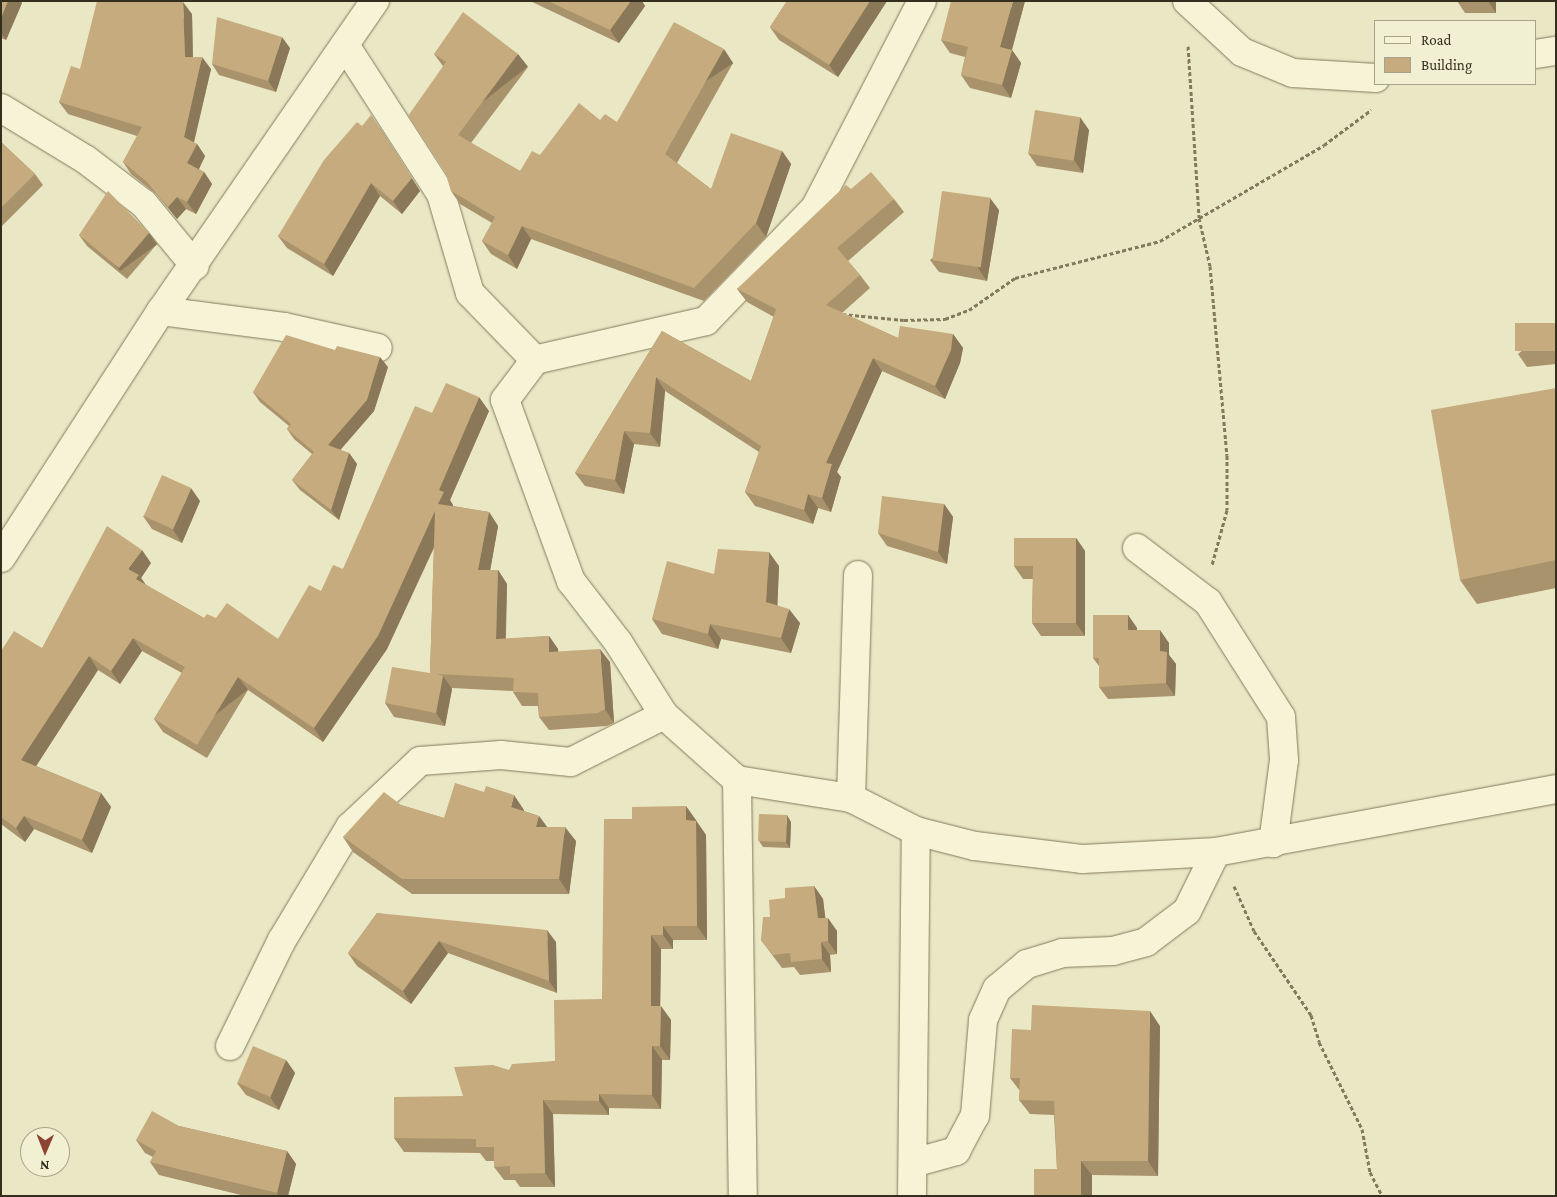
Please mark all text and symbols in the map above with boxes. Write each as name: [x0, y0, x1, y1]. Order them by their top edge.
legend: [1374, 20, 1537, 85]
text: Road: [1421, 32, 1451, 48]
text: Building: [1421, 57, 1472, 73]
north arrow: [20, 1127, 70, 1177]
text: N: [40, 1158, 50, 1174]

